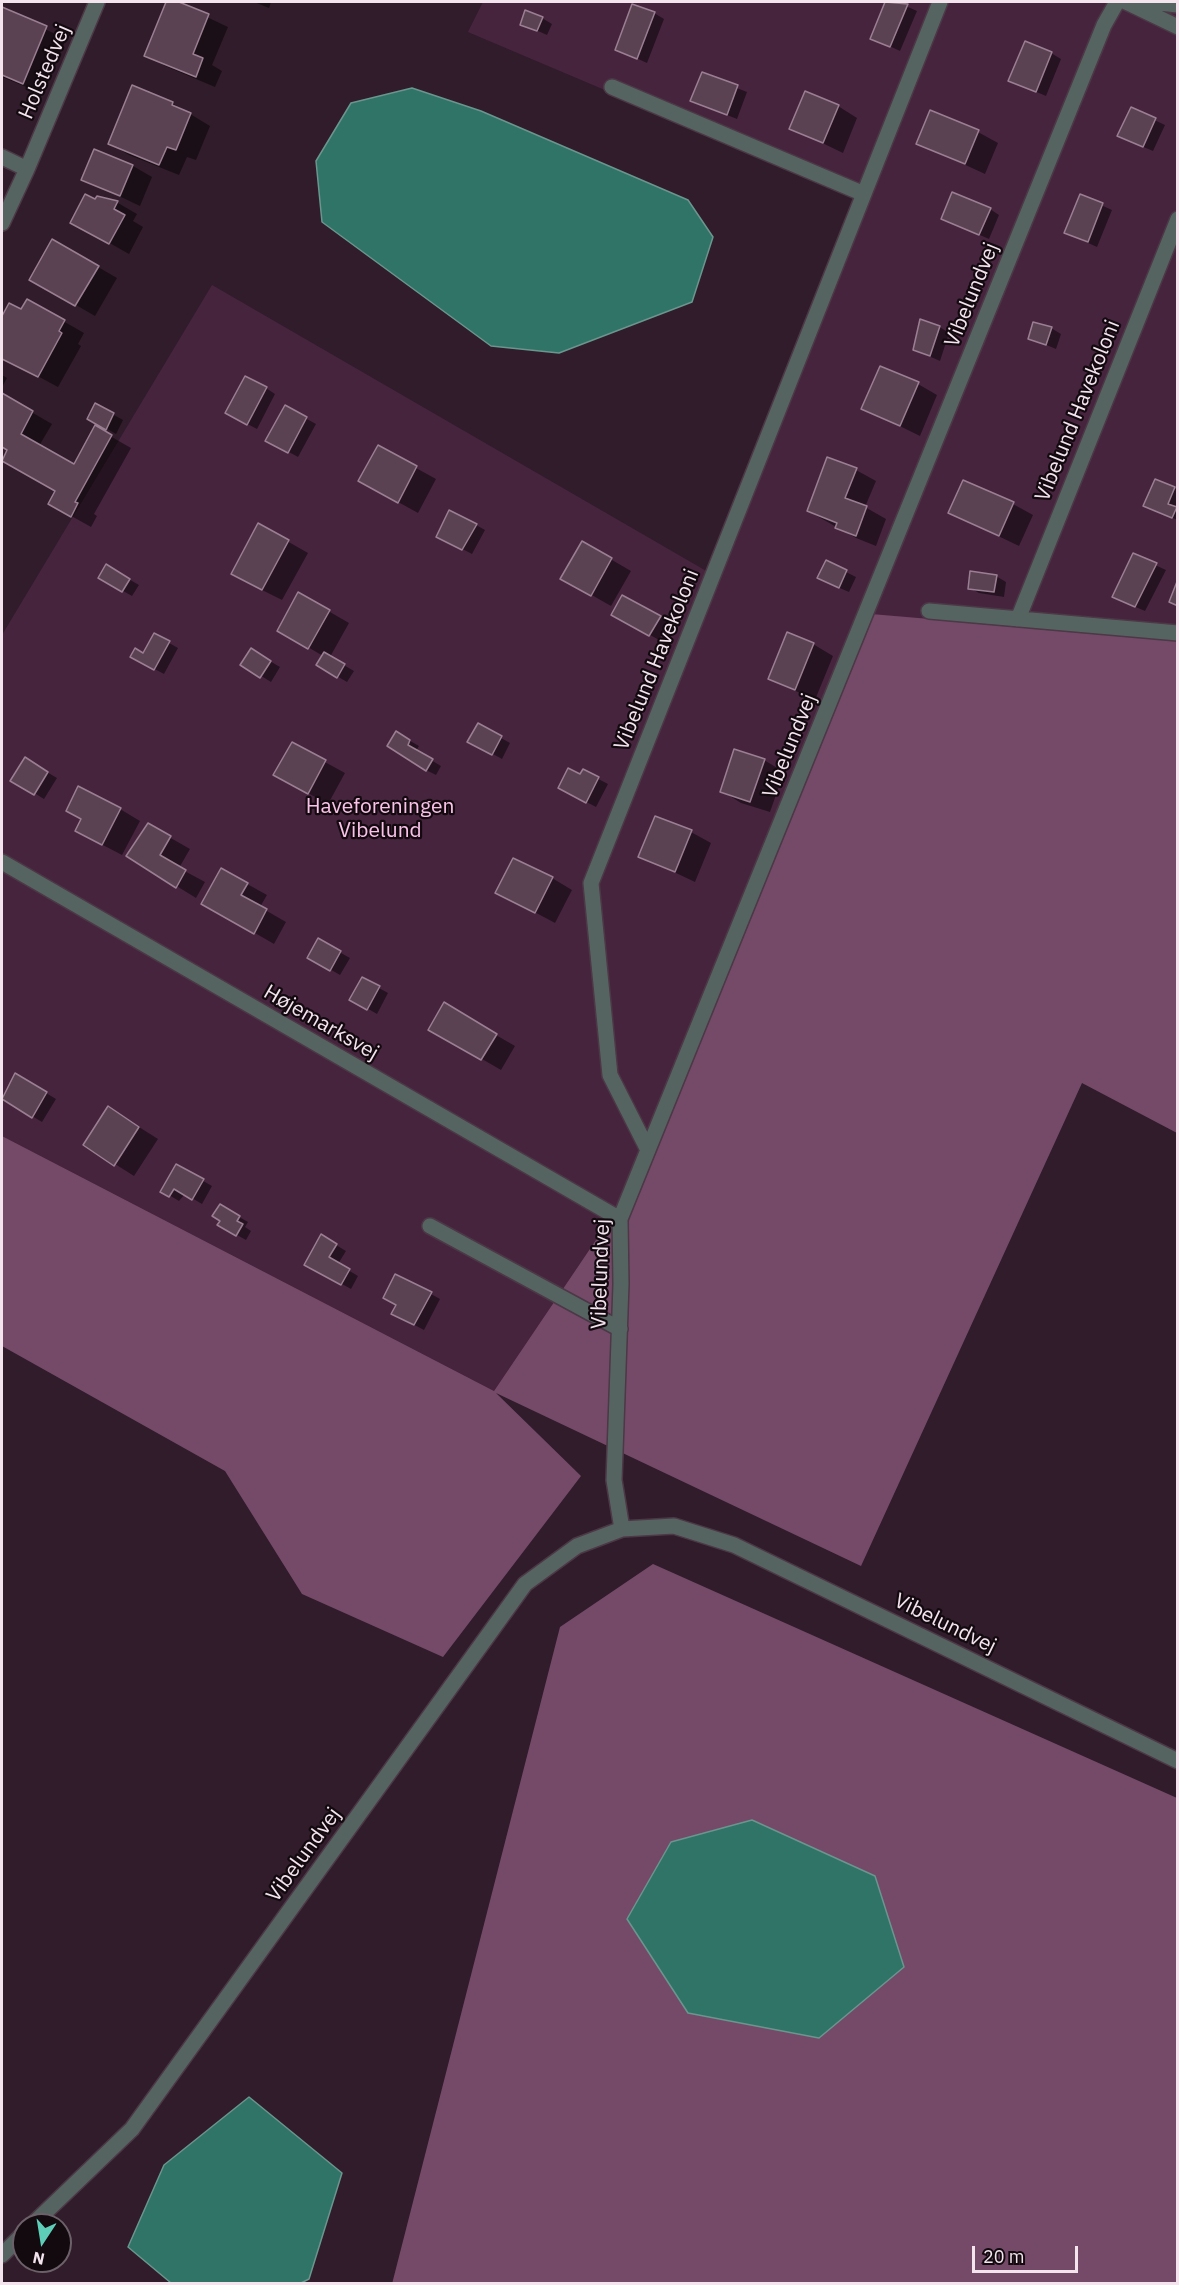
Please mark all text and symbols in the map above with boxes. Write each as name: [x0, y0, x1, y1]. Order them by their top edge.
street label: Holstedvej: [14, 21, 76, 123]
street label: Vibelundvej: [940, 239, 1004, 351]
street label: Vibelund Havekoloni: [1030, 317, 1126, 505]
street label: Vibelund Havekoloni: [609, 566, 705, 754]
street label: Vibelundvej: [758, 690, 822, 802]
park label: Haveforeningen Vibelund: [306, 794, 454, 844]
street label: Højemarksvej: [259, 980, 383, 1066]
street label: Vibelundvej: [586, 1218, 616, 1330]
street label: Vibelundvej: [890, 1588, 1000, 1660]
street label: Vibelundvej: [261, 1803, 347, 1907]
north arrow: [12, 2213, 72, 2273]
scale bar: [975, 2234, 1082, 2272]
text: 20 m: [983, 2245, 1025, 2268]
text: N: [31, 2248, 46, 2270]

